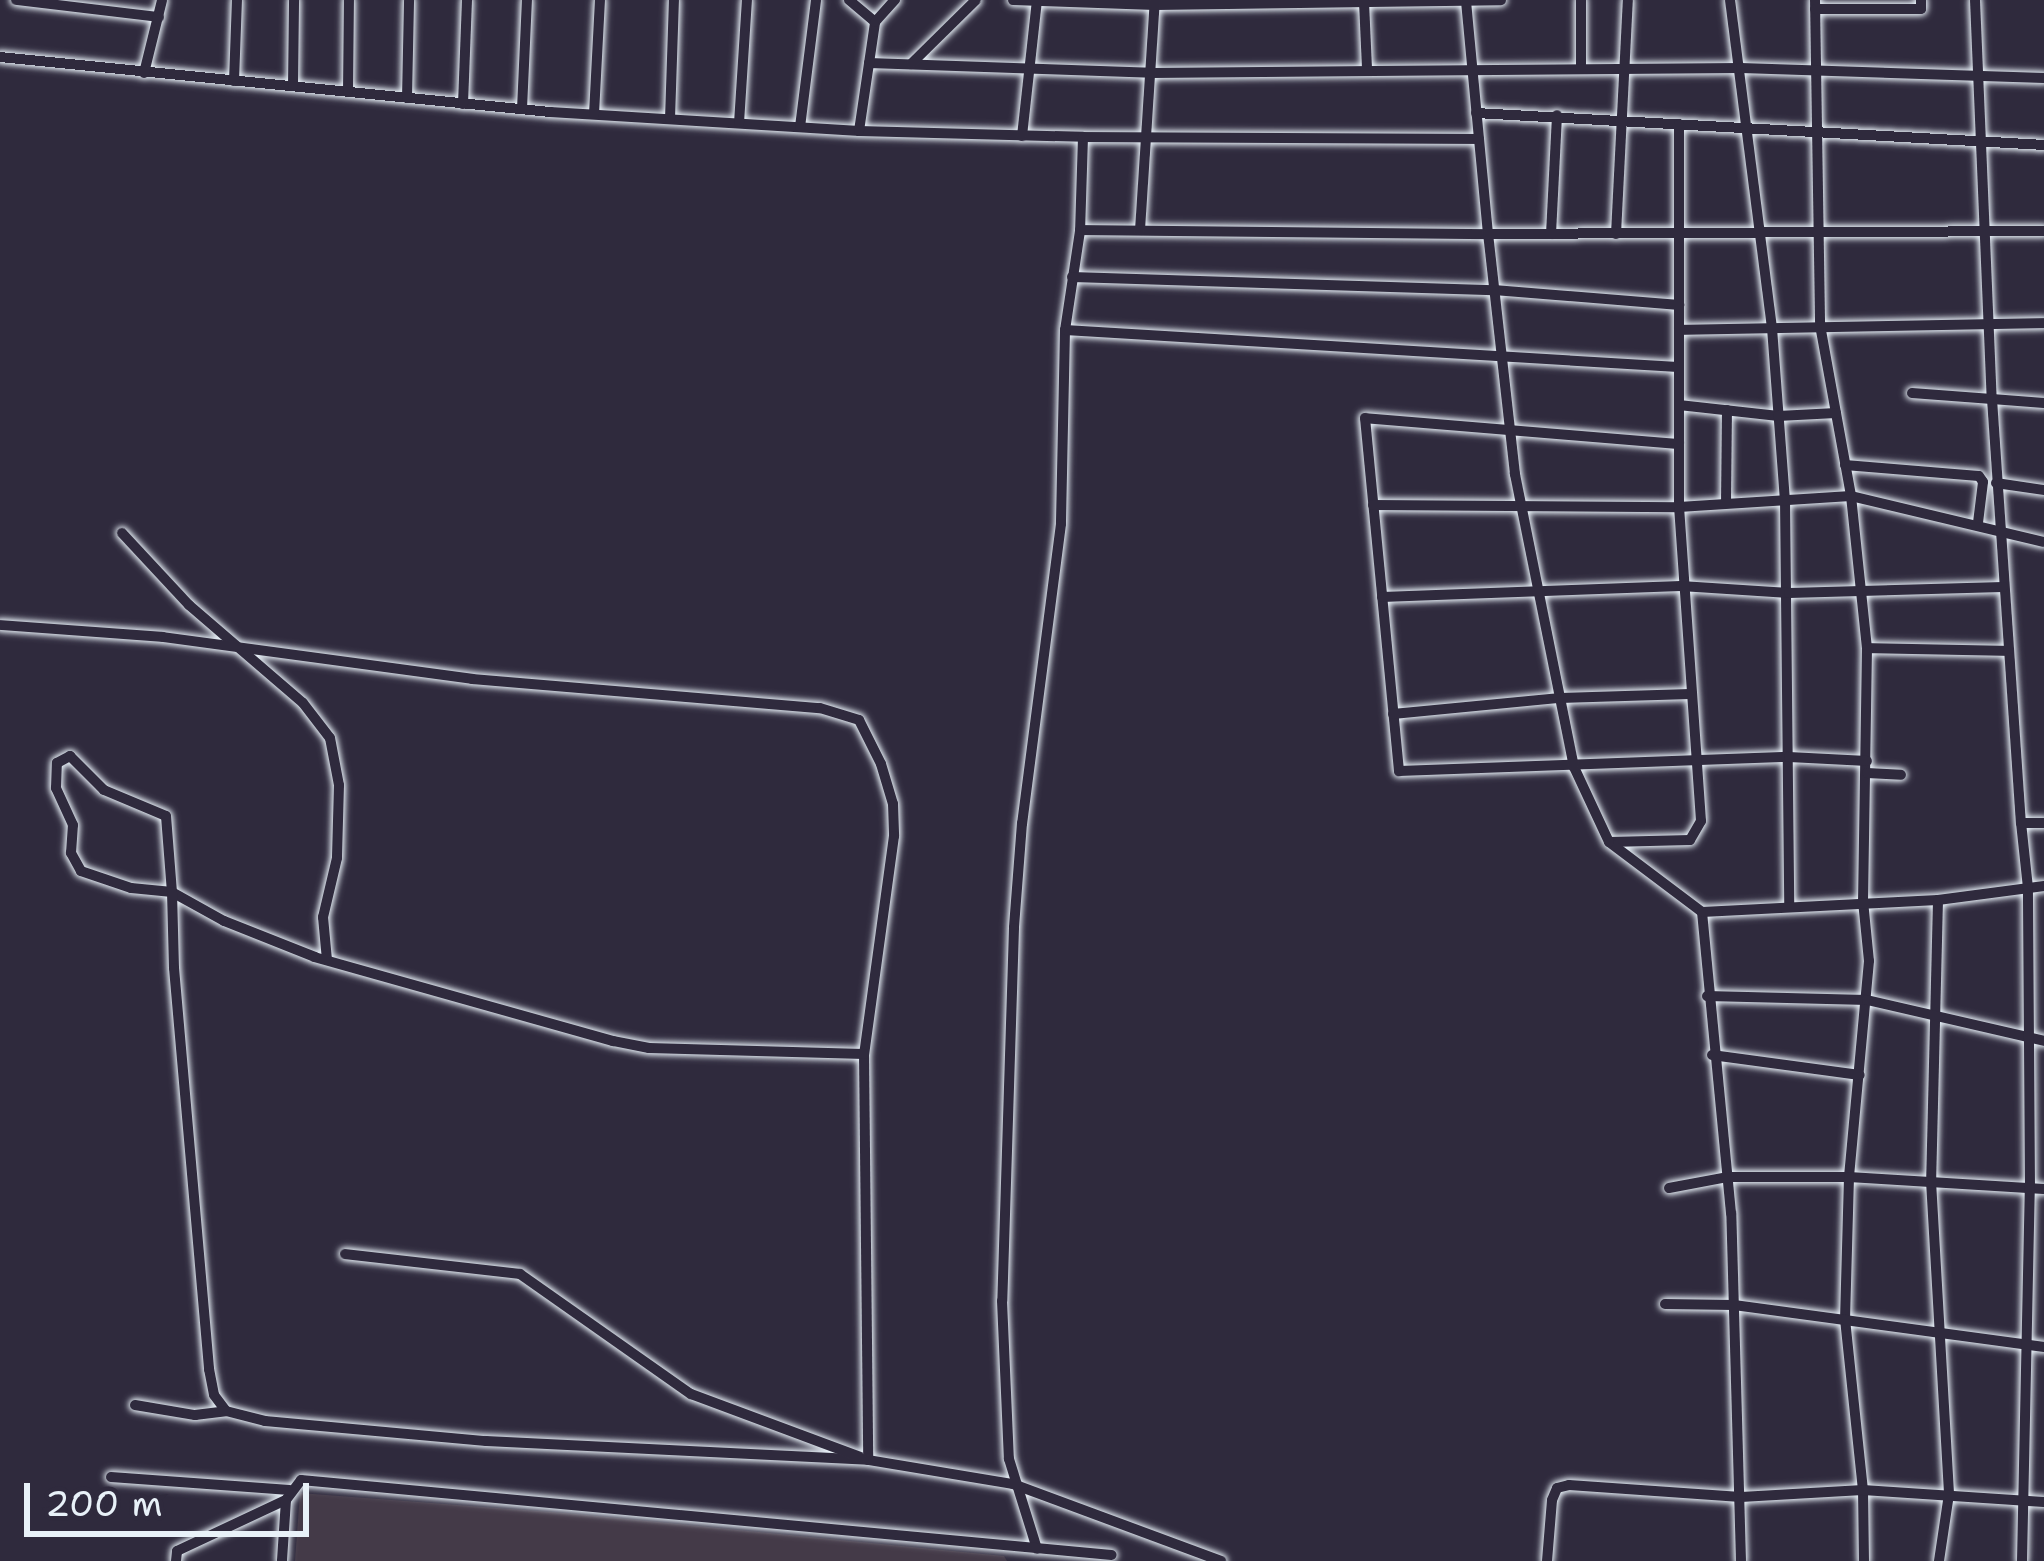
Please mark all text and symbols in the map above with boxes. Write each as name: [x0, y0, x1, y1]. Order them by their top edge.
scale bar: [30, 1459, 315, 1533]
text: 200 m: [45, 1479, 162, 1528]

